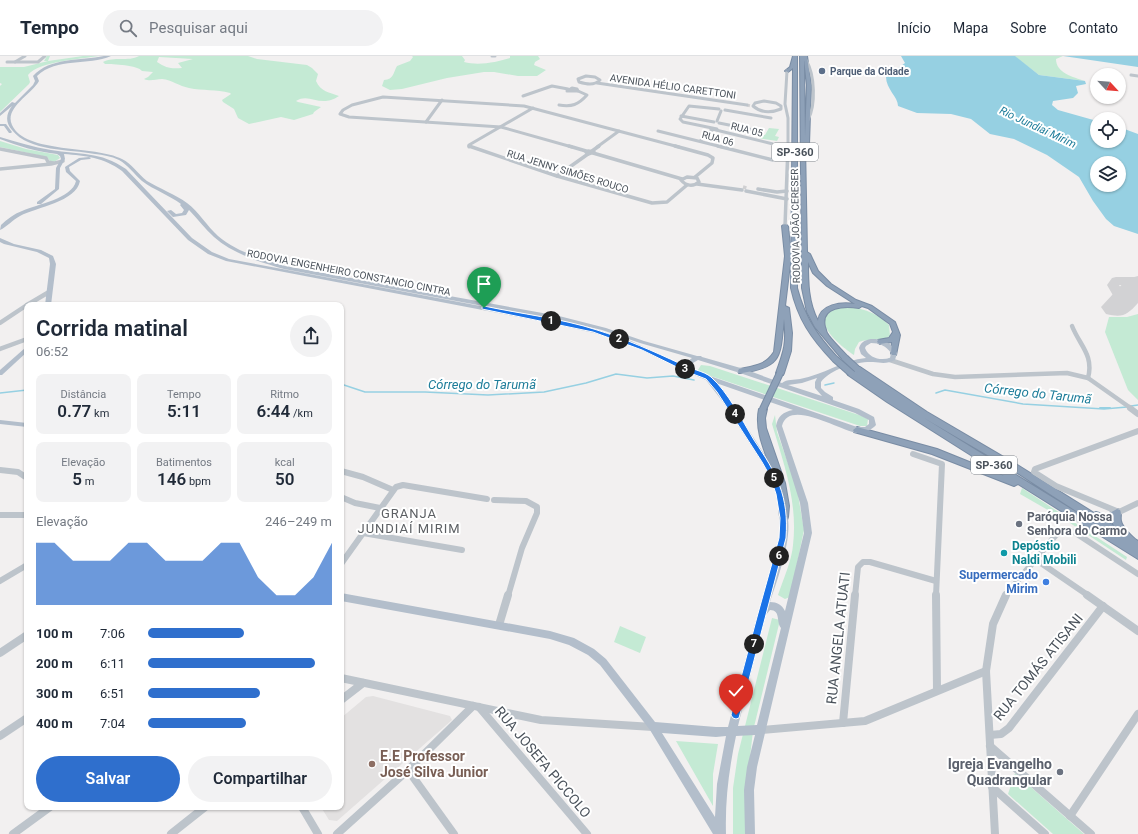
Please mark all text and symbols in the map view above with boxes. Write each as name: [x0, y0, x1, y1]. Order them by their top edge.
search box: [103, 10, 383, 46]
text: Tempo: [20, 16, 79, 39]
icon: search: [117, 17, 139, 39]
text: Pesquisar aqui: [149, 19, 248, 37]
text: Início: [897, 20, 931, 36]
text: Mapa: [953, 20, 988, 36]
text: Sobre: [1010, 20, 1047, 36]
text: Contato: [1069, 20, 1118, 36]
marker: Parque da Cidade: [817, 66, 827, 76]
place label: Parque da Cidade: [830, 66, 910, 77]
north arrow: [1090, 68, 1126, 104]
map controls: [1090, 68, 1126, 192]
street label: AVENIDA HÉLIO CARETTONI: [609, 71, 737, 101]
water label: Rio Jundiaí Mirim: [997, 104, 1078, 151]
button: locate: [1090, 112, 1126, 148]
street label: RUA 05: [730, 120, 764, 139]
street label: RUA 06: [701, 129, 735, 148]
road number: SP-360: [772, 143, 818, 161]
street label: RUA JENNY SIMÕES ROUCO: [506, 147, 630, 195]
button: layers: [1090, 156, 1126, 192]
street label: RODOVIA JOÃO CERESER: [788, 169, 802, 283]
street label: RODOVIA ENGENHEIRO CONSTANCIO CINTRA: [246, 247, 452, 298]
pin: [467, 267, 501, 308]
icon: arrive: [473, 273, 495, 295]
pin: 1: [541, 311, 561, 331]
text: 1: [548, 314, 554, 327]
button: share: [290, 315, 332, 357]
text: Corrida matinal: [36, 316, 188, 341]
pin: 2: [609, 329, 629, 349]
text: 2: [616, 332, 622, 345]
text: 06:52: [36, 344, 68, 359]
pin: 3: [675, 359, 695, 379]
text: 3: [682, 362, 688, 375]
water label: Córrego do Tarumã: [428, 377, 536, 392]
water label: Córrego do Tarumã: [983, 380, 1093, 407]
text: Distância: [61, 388, 106, 401]
text: Tempo: [167, 388, 201, 401]
text: Ritmo: [270, 388, 299, 401]
text: 0.77: [57, 401, 91, 421]
text: 5:11: [167, 401, 201, 421]
text: 6:44: [257, 401, 290, 421]
pin: 4: [725, 404, 745, 424]
text: km: [91, 407, 109, 420]
text: /km: [290, 407, 313, 420]
text: 4: [732, 407, 738, 420]
text: Elevação: [61, 456, 105, 469]
text: Batimentos: [156, 456, 212, 469]
text: kcal: [275, 456, 295, 469]
road number: SP-360: [971, 456, 1017, 474]
pin: 5: [764, 468, 784, 488]
text: 5: [72, 469, 82, 489]
text: 146: [157, 469, 186, 489]
text: 50: [275, 469, 294, 489]
text: 5: [771, 471, 777, 484]
text: m: [82, 475, 94, 488]
text: bpm: [186, 475, 211, 488]
district label: GRANJA JUNDIAÍ MIRIM: [357, 506, 461, 536]
place label: Paróquia Nossa Senhora do Carmo: [1027, 510, 1127, 538]
text: Elevação: [36, 514, 88, 529]
text: 246–249 m: [265, 514, 332, 529]
marker: Paróquia Nossa Senhora do Carmo: [1014, 519, 1024, 529]
place label: Depóstio Naldi Mobili: [1012, 539, 1077, 567]
pin: 6: [769, 546, 789, 566]
marker: Depóstio Naldi Mobili: [999, 548, 1009, 558]
text: 6: [776, 549, 782, 562]
place label: Supermercado Mirim: [959, 568, 1038, 596]
street label: RUA ANGELA ATUATI: [823, 571, 853, 705]
marker: Supermercado Mirim: [1041, 577, 1051, 587]
street label: RUA TOMÁS ATISANI: [989, 610, 1086, 724]
text: 100 m: [36, 626, 73, 641]
text: 7:06: [100, 626, 125, 641]
pin: 7: [744, 634, 764, 654]
text: 7: [751, 637, 757, 650]
text: 200 m: [36, 656, 73, 671]
text: 6:11: [100, 656, 125, 671]
pin: [719, 674, 753, 715]
icon: check: [725, 680, 747, 702]
text: 300 m: [36, 686, 73, 701]
text: 6:51: [100, 686, 125, 701]
street label: RUA JOSEFA PICCOLO: [492, 703, 594, 821]
text: 400 m: [36, 716, 73, 731]
text: 7:04: [100, 716, 125, 731]
place label: E.E Professor José Silva Junior: [380, 748, 488, 780]
button: Salvar: [36, 756, 180, 802]
button: Compartilhar: [188, 756, 332, 802]
place label: Igreja Evangelho Quadrangular: [948, 756, 1052, 788]
marker: E.E Professor José Silva Junior: [367, 759, 377, 769]
marker: Igreja Evangelho Quadrangular: [1055, 767, 1065, 777]

